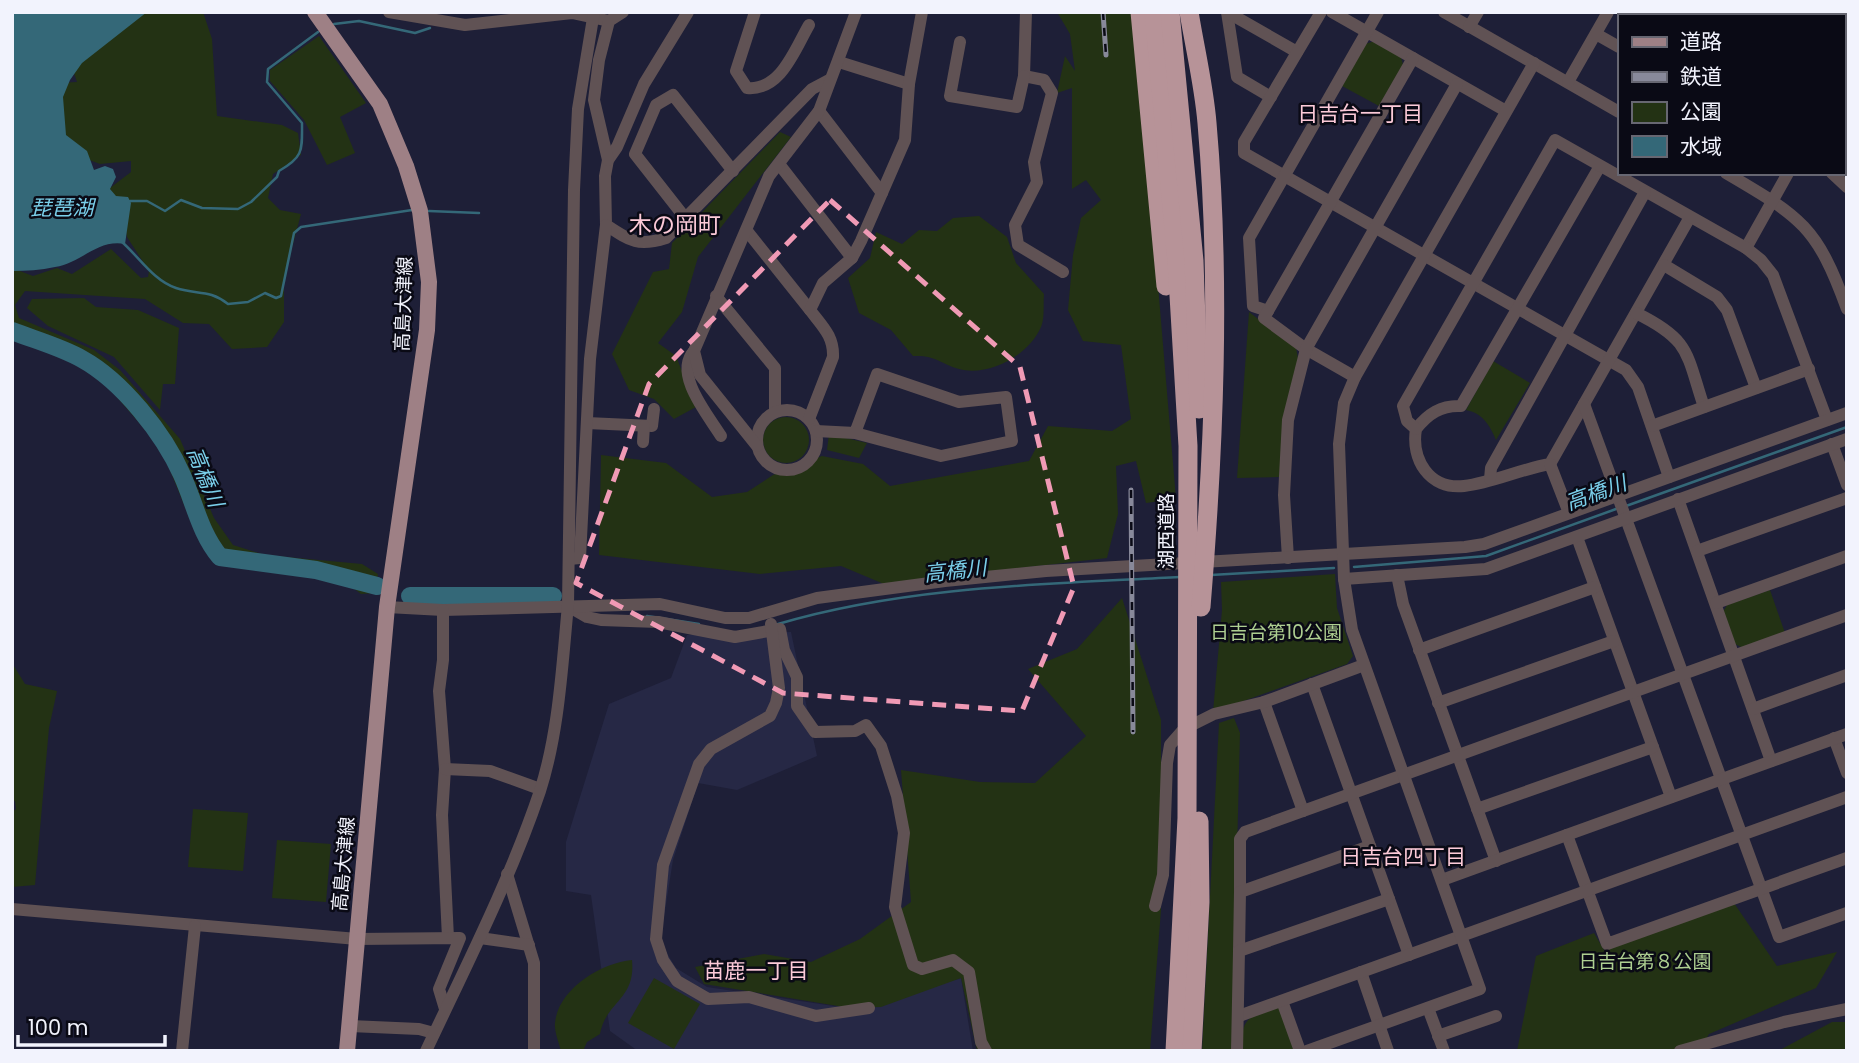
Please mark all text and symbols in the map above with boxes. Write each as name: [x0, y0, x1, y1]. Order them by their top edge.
legend: [1618, 14, 1845, 175]
text: 道路: [1680, 27, 1722, 56]
text: 鉄道: [1680, 62, 1722, 91]
text: 公園: [1680, 97, 1722, 126]
district label: 日吉台一丁目: [1297, 99, 1423, 128]
text: 水域: [1680, 132, 1722, 161]
water label: 琵琶湖: [31, 193, 96, 222]
district label: 木の岡町: [629, 209, 721, 241]
street label: 高島大津線: [388, 256, 419, 352]
water label: 高橋川: [180, 442, 231, 513]
water label: 高橋川: [1561, 467, 1632, 517]
street label: 湖西道路: [1153, 493, 1180, 569]
water label: 高橋川: [922, 553, 990, 588]
park label: 日吉台第10公園: [1210, 619, 1342, 646]
street label: 高島大津線: [326, 816, 361, 913]
district label: 日吉台四丁目: [1340, 842, 1466, 871]
park label: 日吉台第８公園: [1578, 948, 1712, 975]
district label: 苗鹿一丁目: [704, 956, 809, 985]
scale bar: [18, 1004, 164, 1048]
text: 100 m: [28, 1013, 88, 1042]

